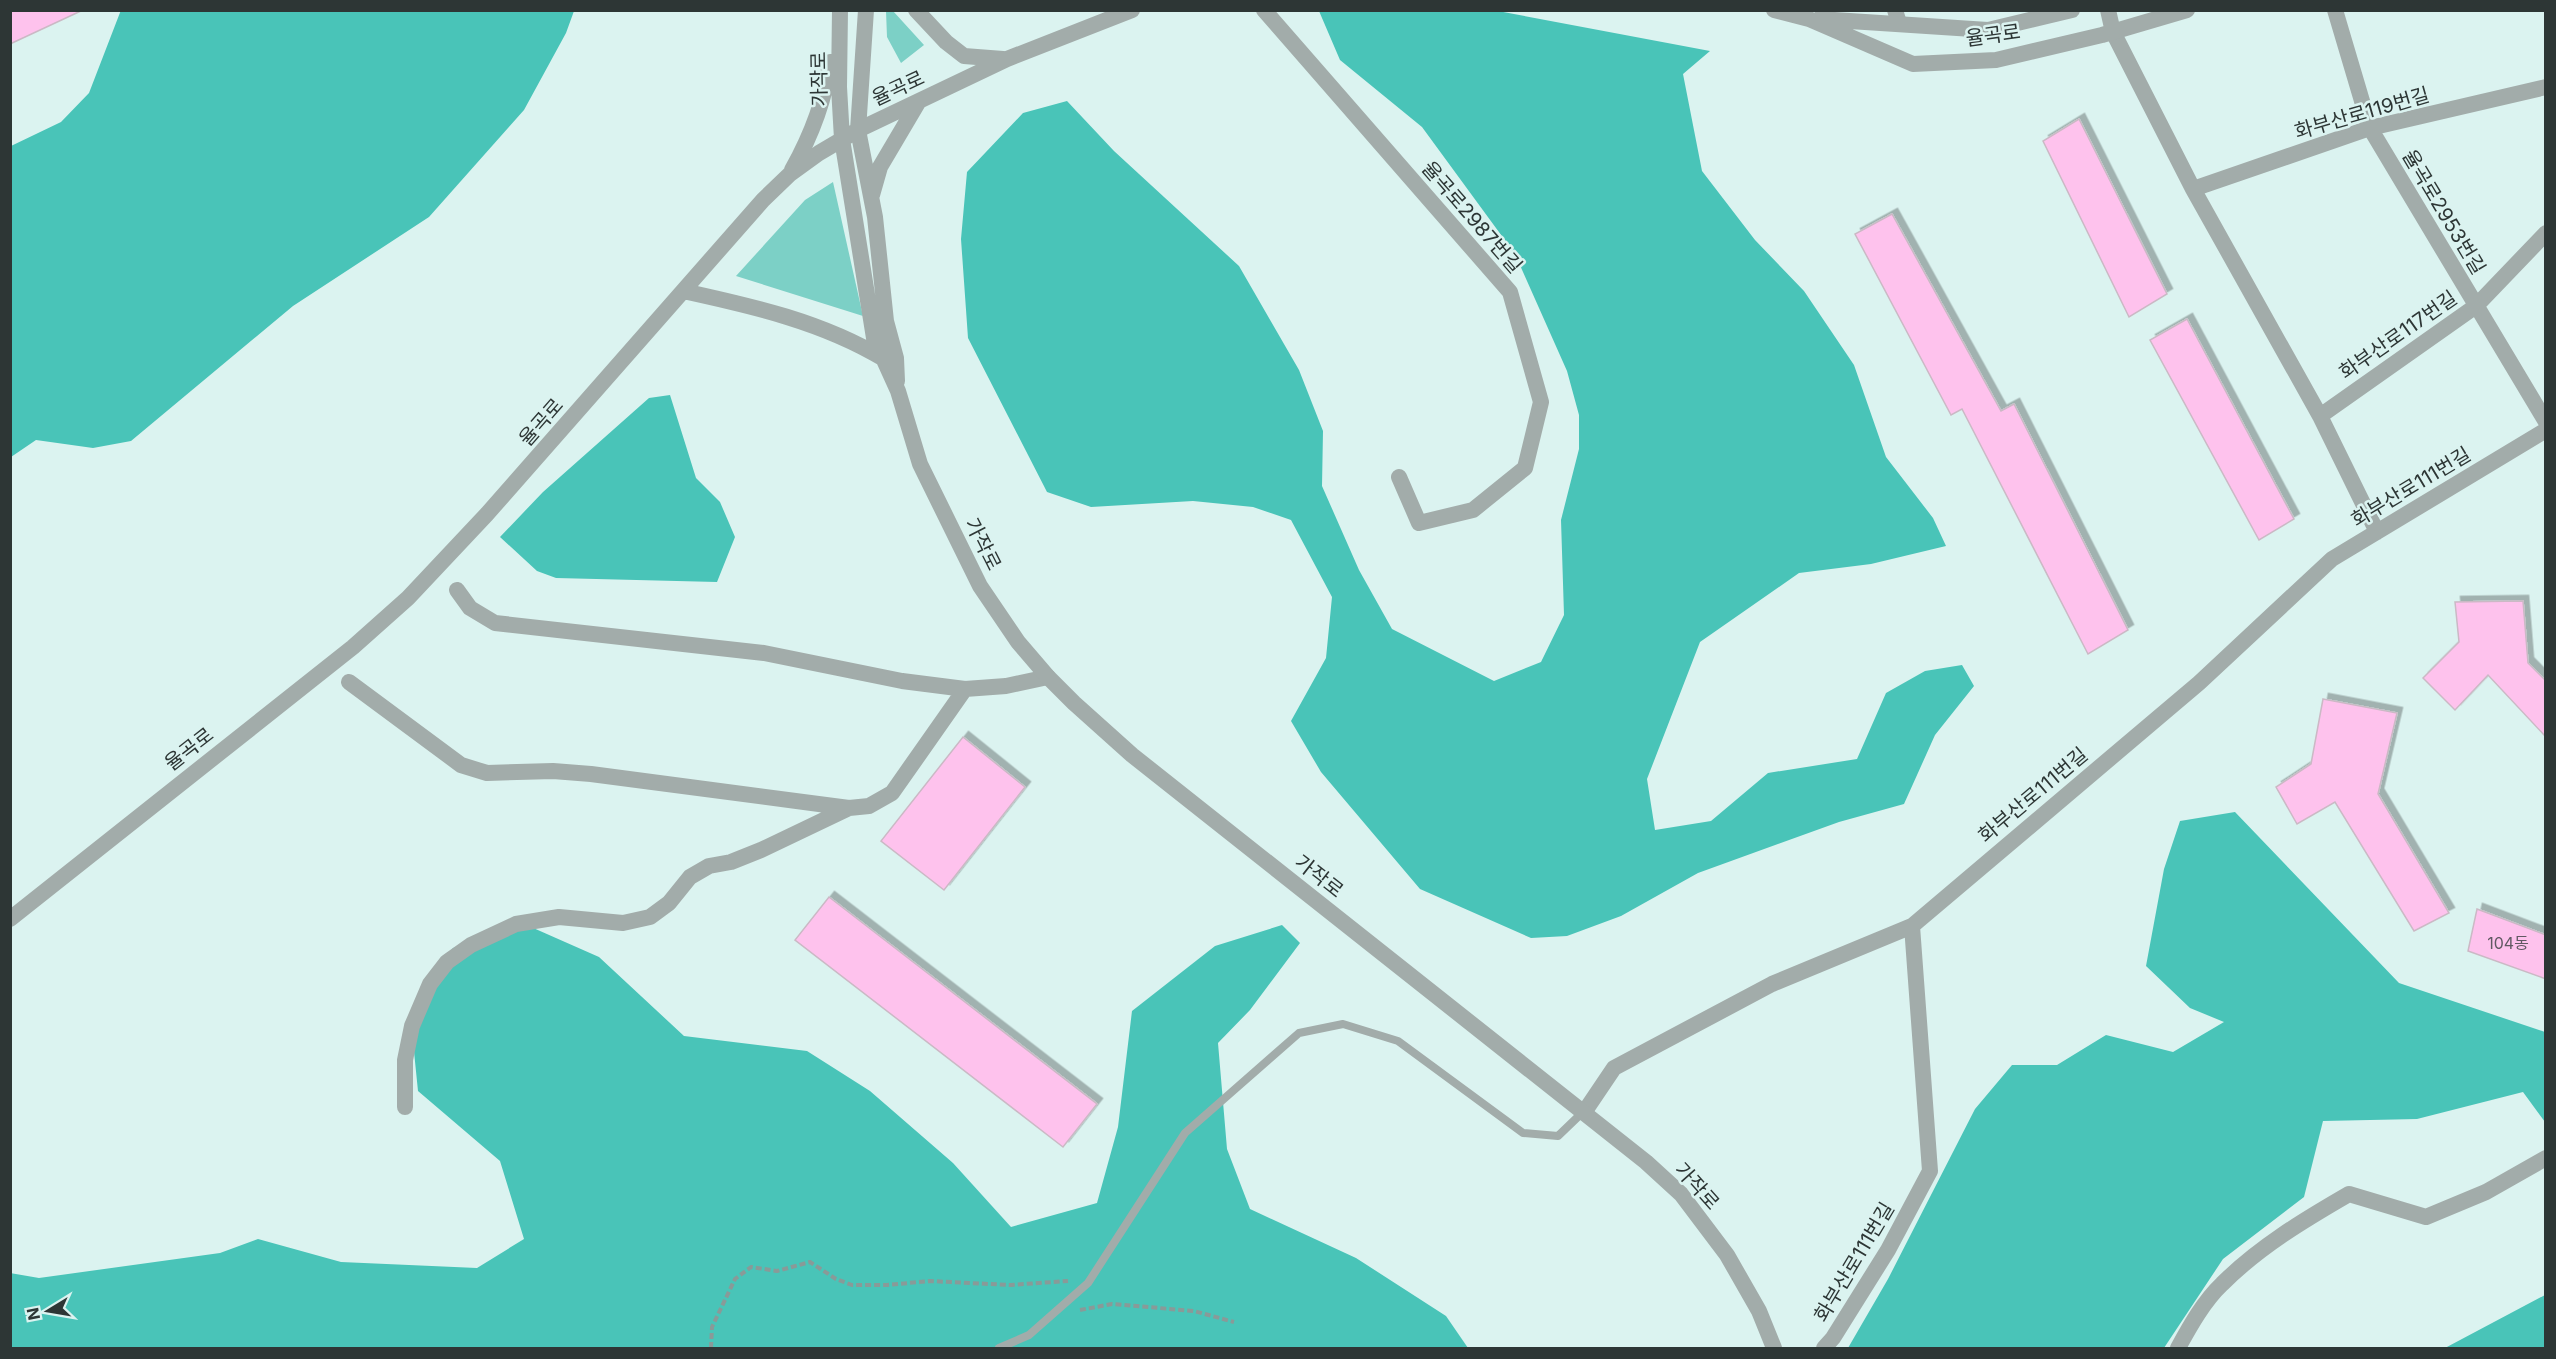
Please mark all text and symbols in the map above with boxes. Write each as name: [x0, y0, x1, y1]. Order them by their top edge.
street label: 율곡로: [1964, 19, 2022, 51]
street label: 가작로: [807, 51, 831, 107]
street label: 율곡로: [868, 65, 928, 111]
street label: 화부산로119번길: [2292, 82, 2432, 144]
street label: 율곡로2953번길: [2397, 145, 2491, 279]
street label: 율곡로2987번길: [1417, 156, 1527, 278]
street label: 화부산로117번길: [2335, 286, 2461, 384]
street label: 율곡로: [514, 393, 568, 451]
street label: 화부산로111번길: [2347, 442, 2475, 532]
street label: 가작로: [960, 514, 1006, 574]
street label: 율곡로: [160, 723, 218, 775]
street label: 화부산로111번길: [1974, 742, 2092, 848]
street label: 가작로: [1290, 850, 1348, 902]
house number: 104동: [2487, 933, 2529, 953]
street label: 가작로: [1670, 1157, 1724, 1215]
street label: 화부산로111번길: [1809, 1198, 1899, 1326]
north arrow: [18, 1281, 78, 1341]
text: N: [22, 1306, 44, 1322]

